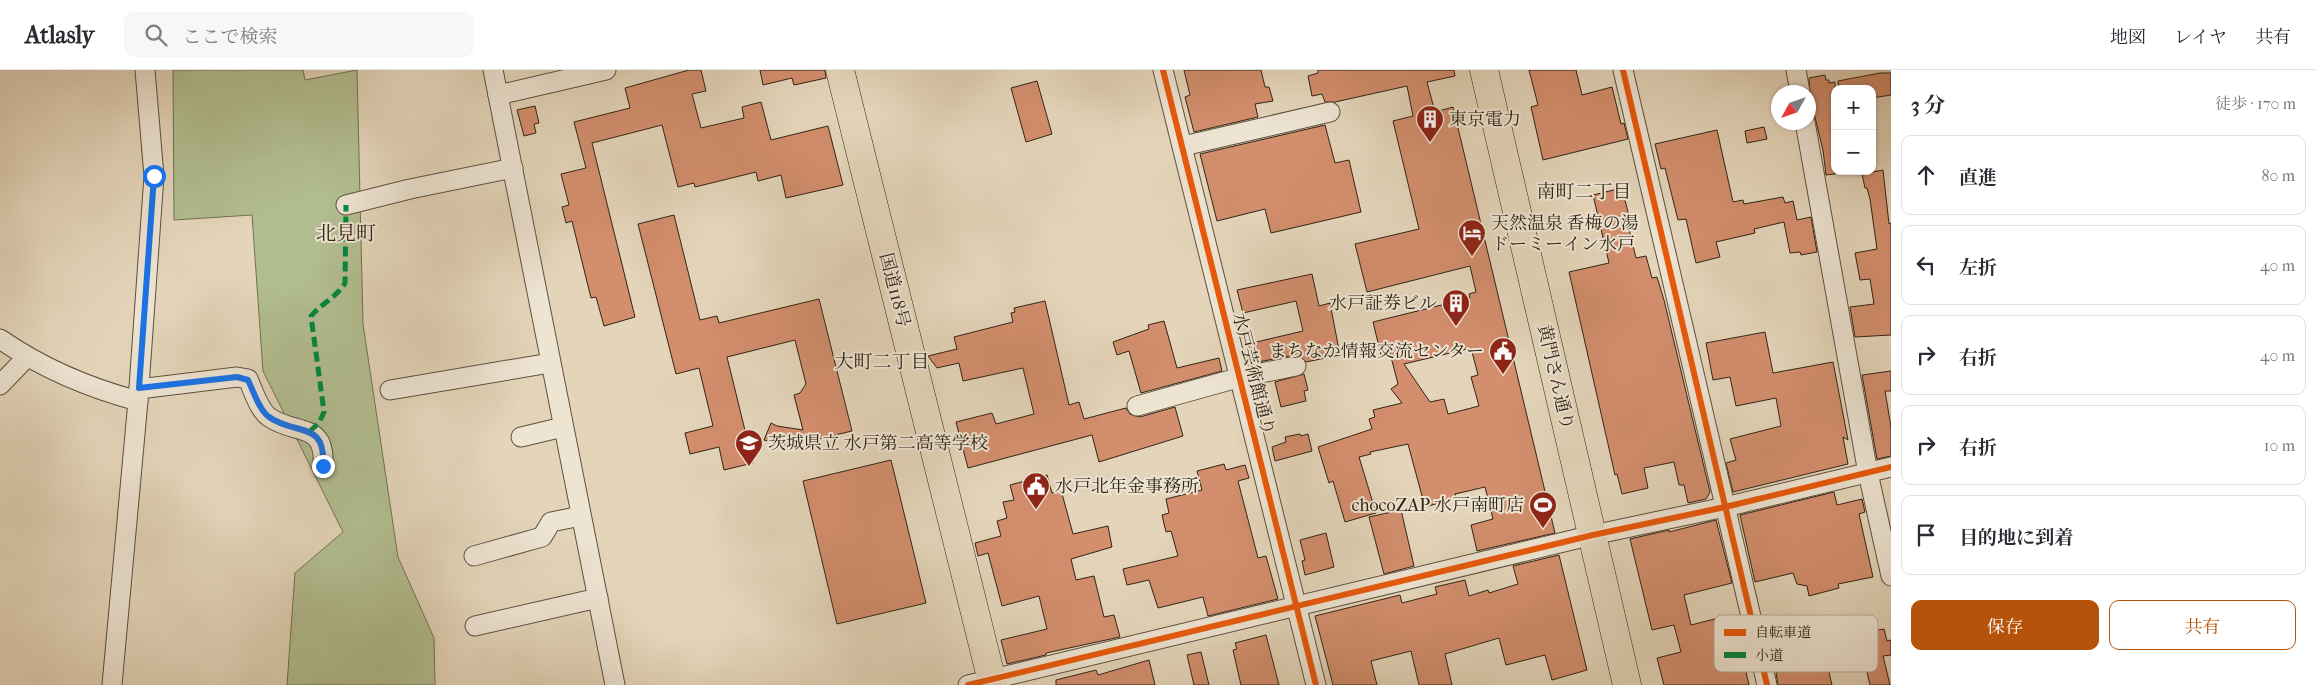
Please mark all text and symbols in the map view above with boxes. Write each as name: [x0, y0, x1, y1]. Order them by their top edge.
search box: [124, 12, 474, 57]
text: Atlasly: [25, 21, 94, 49]
icon: search: [142, 21, 170, 49]
text: ここで検索: [182, 26, 277, 48]
text: 地図: [2110, 27, 2146, 48]
text: レイヤ: [2174, 27, 2227, 48]
text: 共有: [2255, 27, 2291, 48]
north arrow: [1771, 85, 1816, 130]
map controls: [1831, 85, 1876, 175]
button: +: [1831, 85, 1876, 130]
text: 3 分: [1911, 93, 1945, 117]
text: 徒歩 · 170 m: [2215, 94, 2296, 113]
building icon: 東京電力: [1415, 104, 1445, 143]
place label: 東京電力: [1449, 109, 1521, 130]
button: −: [1831, 130, 1876, 175]
icon: ahead: [1912, 161, 1940, 189]
route start: [143, 165, 166, 188]
text: 80 m: [2261, 166, 2295, 185]
text: 直進: [1959, 167, 1997, 189]
district label: 南町二丁目: [1536, 181, 1632, 203]
place label: 天然温泉 香梅の湯 ドーミーイン水戸: [1491, 213, 1639, 255]
hotel icon: 天然温泉 香梅の湯 ドーミーイン水戸: [1457, 218, 1487, 257]
district label: 北見町: [316, 222, 376, 245]
street label: 国道118号: [875, 251, 914, 329]
icon: left: [1912, 251, 1940, 279]
text: 40 m: [2260, 256, 2295, 275]
text: 左折: [1959, 257, 1997, 279]
building icon: 水戸証券ビル: [1441, 288, 1471, 327]
place label: 水戸証券ビル: [1329, 293, 1437, 314]
street label: 水戸芸術館通り: [1228, 310, 1279, 438]
street label: 黄門さん通り: [1533, 322, 1578, 432]
public building icon: まちなか情報交流センター: [1488, 336, 1518, 375]
place label: まちなか情報交流センター: [1269, 341, 1484, 362]
icon: right: [1912, 341, 1940, 369]
text: 40 m: [2260, 346, 2295, 365]
text: 右折: [1959, 347, 1997, 369]
district label: 大町二丁目: [834, 351, 930, 373]
school or university icon: 茨城県立 水戸第二高等学校: [734, 428, 764, 467]
icon: right: [1912, 431, 1940, 459]
place label: 茨城県立 水戸第二高等学校: [768, 433, 988, 454]
text: 10 m: [2264, 436, 2295, 455]
text: 右折: [1959, 437, 1997, 459]
route end: [312, 455, 335, 478]
public building icon: 水戸北年金事務所: [1021, 471, 1051, 510]
place label: 水戸北年金事務所: [1055, 476, 1199, 497]
sports icon: chocoZAP 水戸南町店: [1528, 490, 1558, 529]
place label: chocoZAP 水戸南町店: [1352, 495, 1524, 516]
icon: arrive: [1912, 521, 1940, 549]
text: 目的地に到着: [1959, 527, 2073, 549]
button: 保存: [1911, 600, 2099, 650]
button: 共有: [2109, 600, 2296, 650]
legend: [1714, 615, 1878, 672]
text: 自転車道: [1755, 624, 1811, 641]
text: 小道: [1755, 647, 1783, 664]

